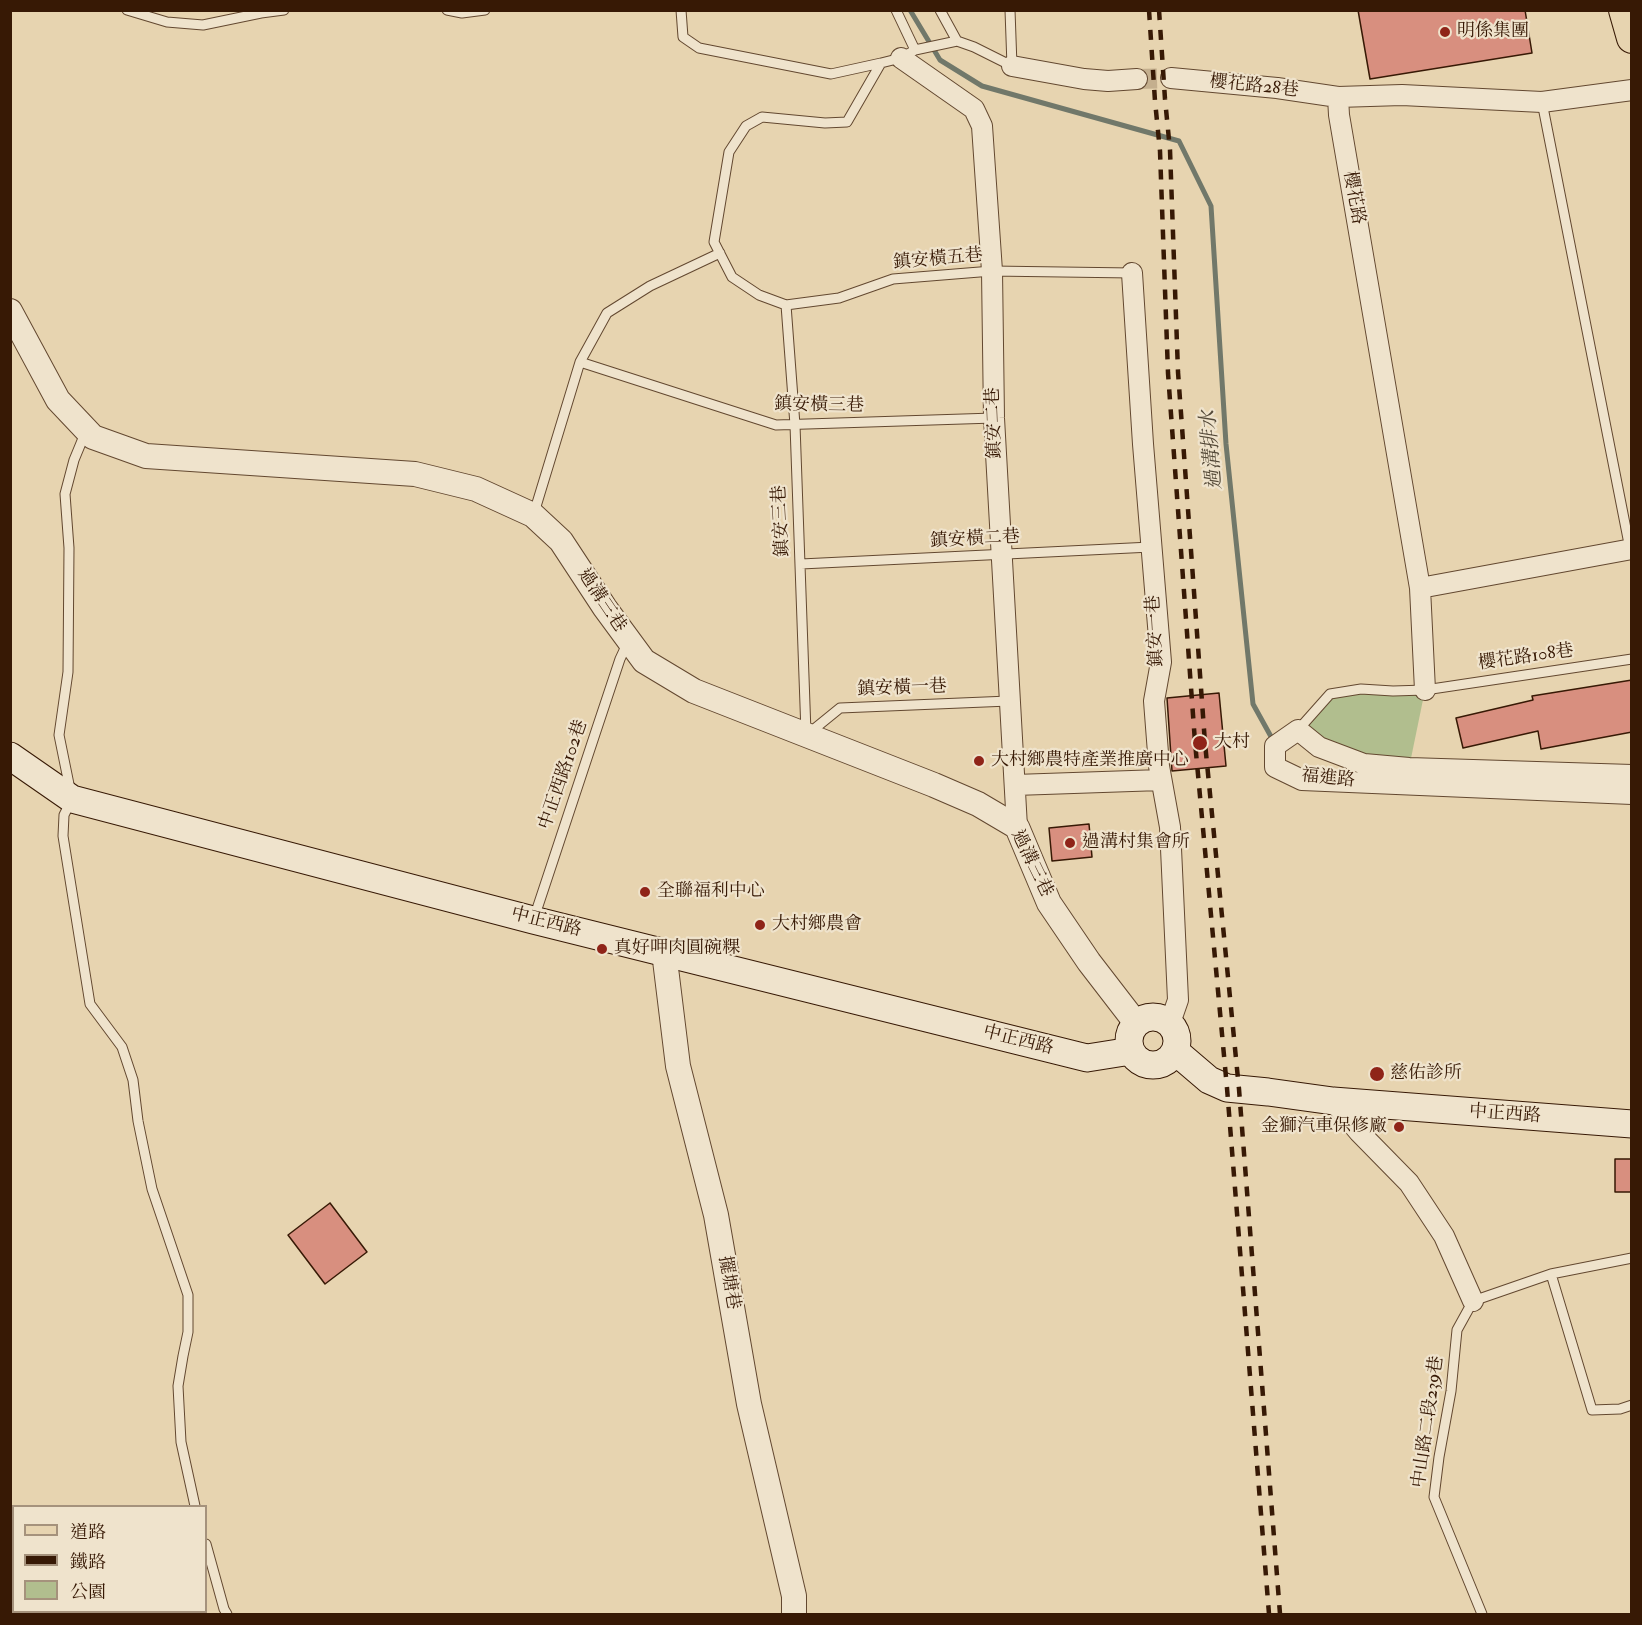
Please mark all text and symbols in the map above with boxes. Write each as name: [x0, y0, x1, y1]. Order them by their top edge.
place label: 明係集團: [1457, 21, 1529, 43]
marker: 明係集團: [1438, 25, 1452, 39]
street label: 櫻花路28巷: [1208, 72, 1300, 102]
street label: 櫻花路: [1338, 170, 1368, 226]
street label: 鎮安橫五巷: [892, 245, 984, 275]
street label: 鎮安二巷: [983, 387, 1007, 459]
street label: 鎮安橫三巷: [774, 394, 864, 418]
water label: 過溝排水: [1198, 409, 1228, 491]
street label: 鎮安三巷: [769, 484, 795, 558]
street label: 鎮安橫二巷: [929, 527, 1021, 553]
street label: 過溝三巷: [572, 565, 630, 637]
street label: 鎮安一巷: [1143, 594, 1169, 668]
street label: 櫻花路108巷: [1477, 641, 1575, 675]
street label: 鎮安橫一巷: [857, 677, 947, 701]
street label: 中正西路102巷: [535, 717, 593, 833]
place label: 大村: [1214, 732, 1250, 754]
marker: 大村: [1191, 734, 1209, 752]
place label: 大村鄉農特產業推廣中心: [991, 750, 1189, 772]
marker: 大村鄉農特產業推廣中心: [972, 754, 986, 768]
street label: 福進路: [1300, 765, 1356, 793]
street label: 過溝三巷: [1006, 827, 1056, 901]
place label: 過溝村集會所: [1082, 832, 1190, 854]
marker: 過溝村集會所: [1063, 836, 1077, 850]
place label: 全聯福利中心: [657, 881, 765, 903]
marker: 全聯福利中心: [638, 885, 652, 899]
street label: 中正西路: [508, 904, 584, 942]
place label: 大村鄉農會: [772, 914, 862, 936]
marker: 大村鄉農會: [753, 918, 767, 932]
place label: 真好呷肉圓碗粿: [614, 938, 740, 960]
marker: 真好呷肉圓碗粿: [595, 942, 609, 956]
street label: 中正西路: [980, 1022, 1056, 1060]
place label: 慈佑診所: [1390, 1063, 1462, 1085]
marker: 慈佑診所: [1368, 1065, 1386, 1083]
street label: 中正西路: [1468, 1102, 1542, 1128]
place label: 金獅汽車保修廠: [1261, 1116, 1387, 1138]
marker: 金獅汽車保修廠: [1392, 1120, 1406, 1134]
street label: 擺塘巷: [713, 1255, 743, 1311]
street label: 中山路二段239巷: [1409, 1355, 1449, 1489]
legend: [12, 1505, 207, 1613]
text: 道路: [70, 1521, 106, 1544]
text: 鐵路: [70, 1551, 106, 1574]
text: 公園: [70, 1581, 106, 1604]

